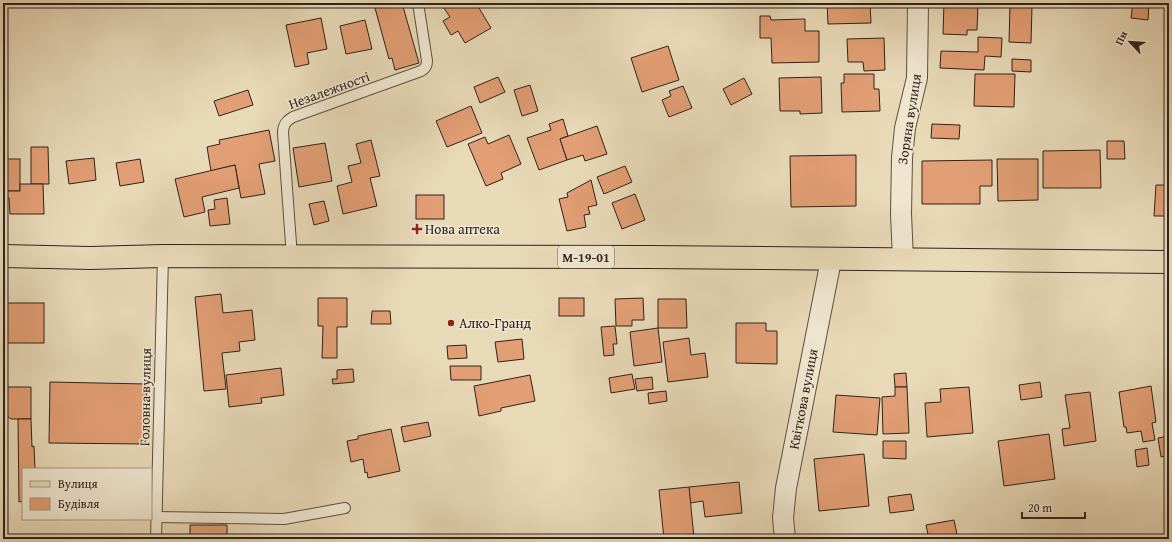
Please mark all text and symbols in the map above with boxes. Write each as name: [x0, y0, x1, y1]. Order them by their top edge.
north arrow: [1110, 22, 1150, 62]
text: Пн: [1111, 28, 1131, 48]
street label: Незалежності: [285, 66, 373, 114]
street label: Зоряна вулиця: [892, 72, 926, 166]
place label: Нова аптека: [425, 219, 500, 239]
marker: Нова аптека: [412, 224, 422, 234]
road number: М-19-01: [558, 246, 614, 268]
place label: Алко-Гранд: [459, 313, 532, 333]
marker: Алко-Гранд: [446, 318, 456, 328]
street label: Квіткова вулиця: [783, 347, 823, 451]
street label: Головна вулиця: [134, 348, 156, 446]
legend: [22, 468, 152, 520]
text: Вулиця: [58, 475, 98, 492]
scale bar: [1022, 494, 1085, 520]
text: Будівля: [58, 495, 99, 512]
text: 20 m: [1028, 499, 1052, 516]

